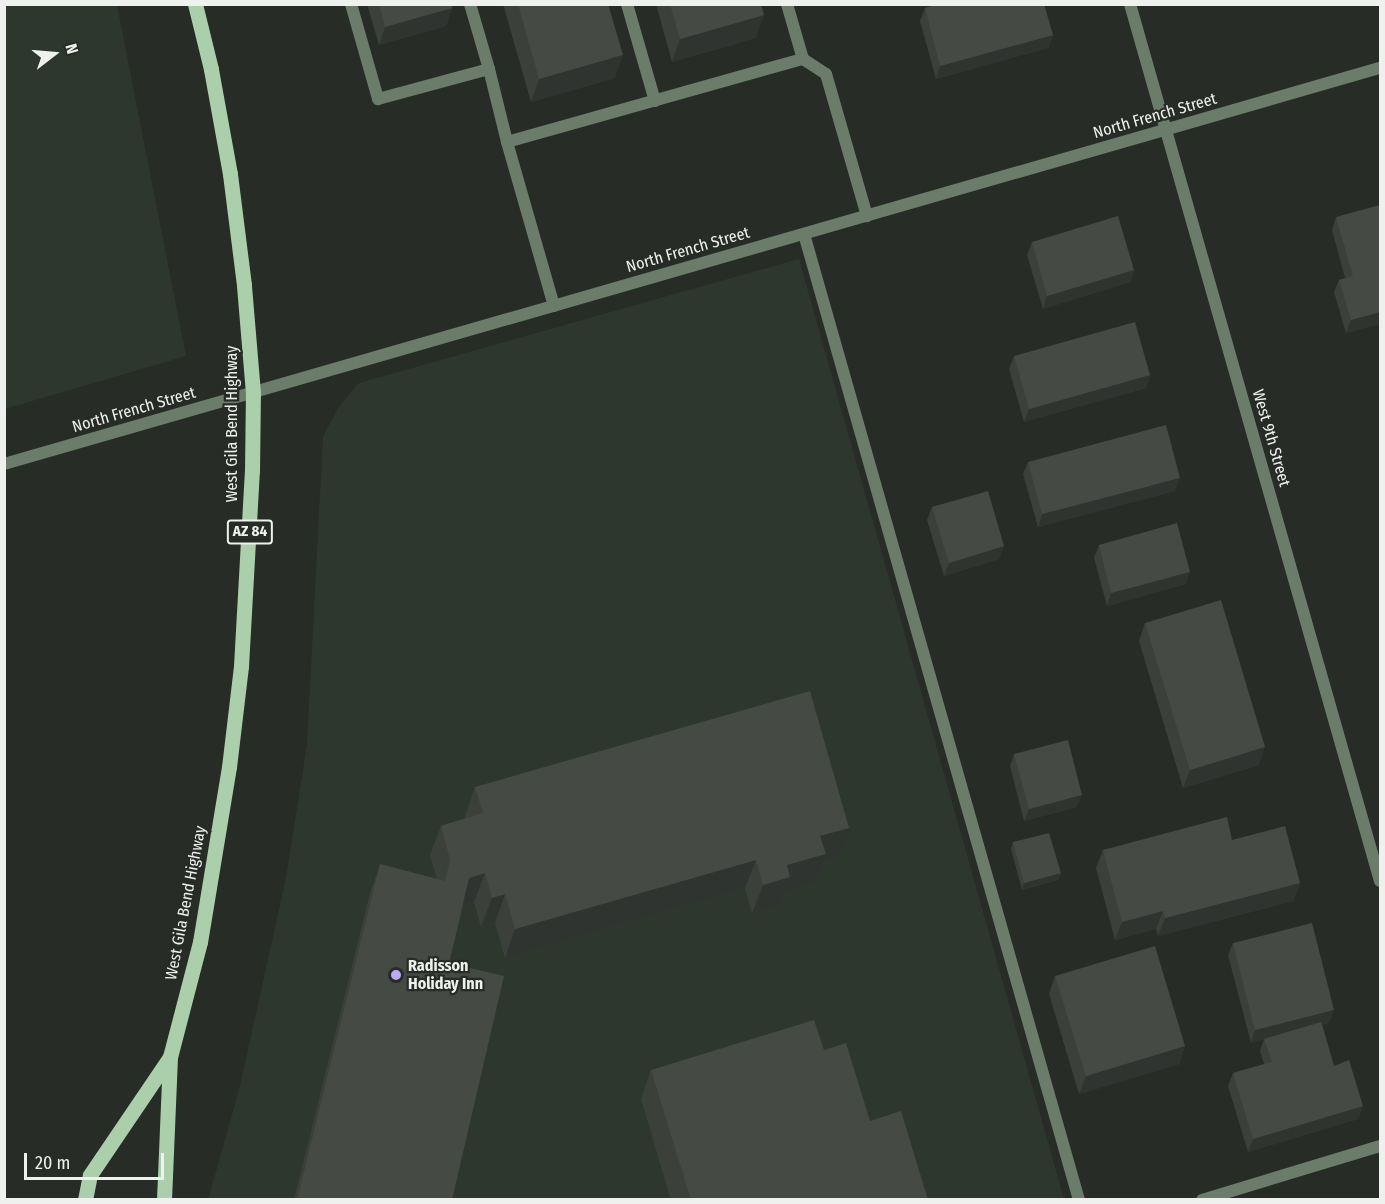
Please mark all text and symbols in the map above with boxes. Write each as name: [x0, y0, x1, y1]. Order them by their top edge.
north arrow: [24, 24, 84, 84]
text: N: [61, 42, 82, 56]
street label: North French Street: [1091, 89, 1219, 143]
street label: North French Street: [624, 223, 752, 277]
street label: West Gila Bend Highway: [222, 346, 242, 502]
street label: North French Street: [70, 383, 198, 437]
street label: West 9th Street: [1248, 387, 1294, 489]
road number: AZ 84: [226, 520, 274, 544]
street label: West Gila Bend Highway: [162, 824, 210, 982]
place label: Radisson Holiday Inn: [408, 956, 483, 994]
marker: Radisson Holiday Inn: [389, 968, 403, 982]
scale bar: [27, 1141, 166, 1179]
text: 20 m: [35, 1152, 70, 1174]

